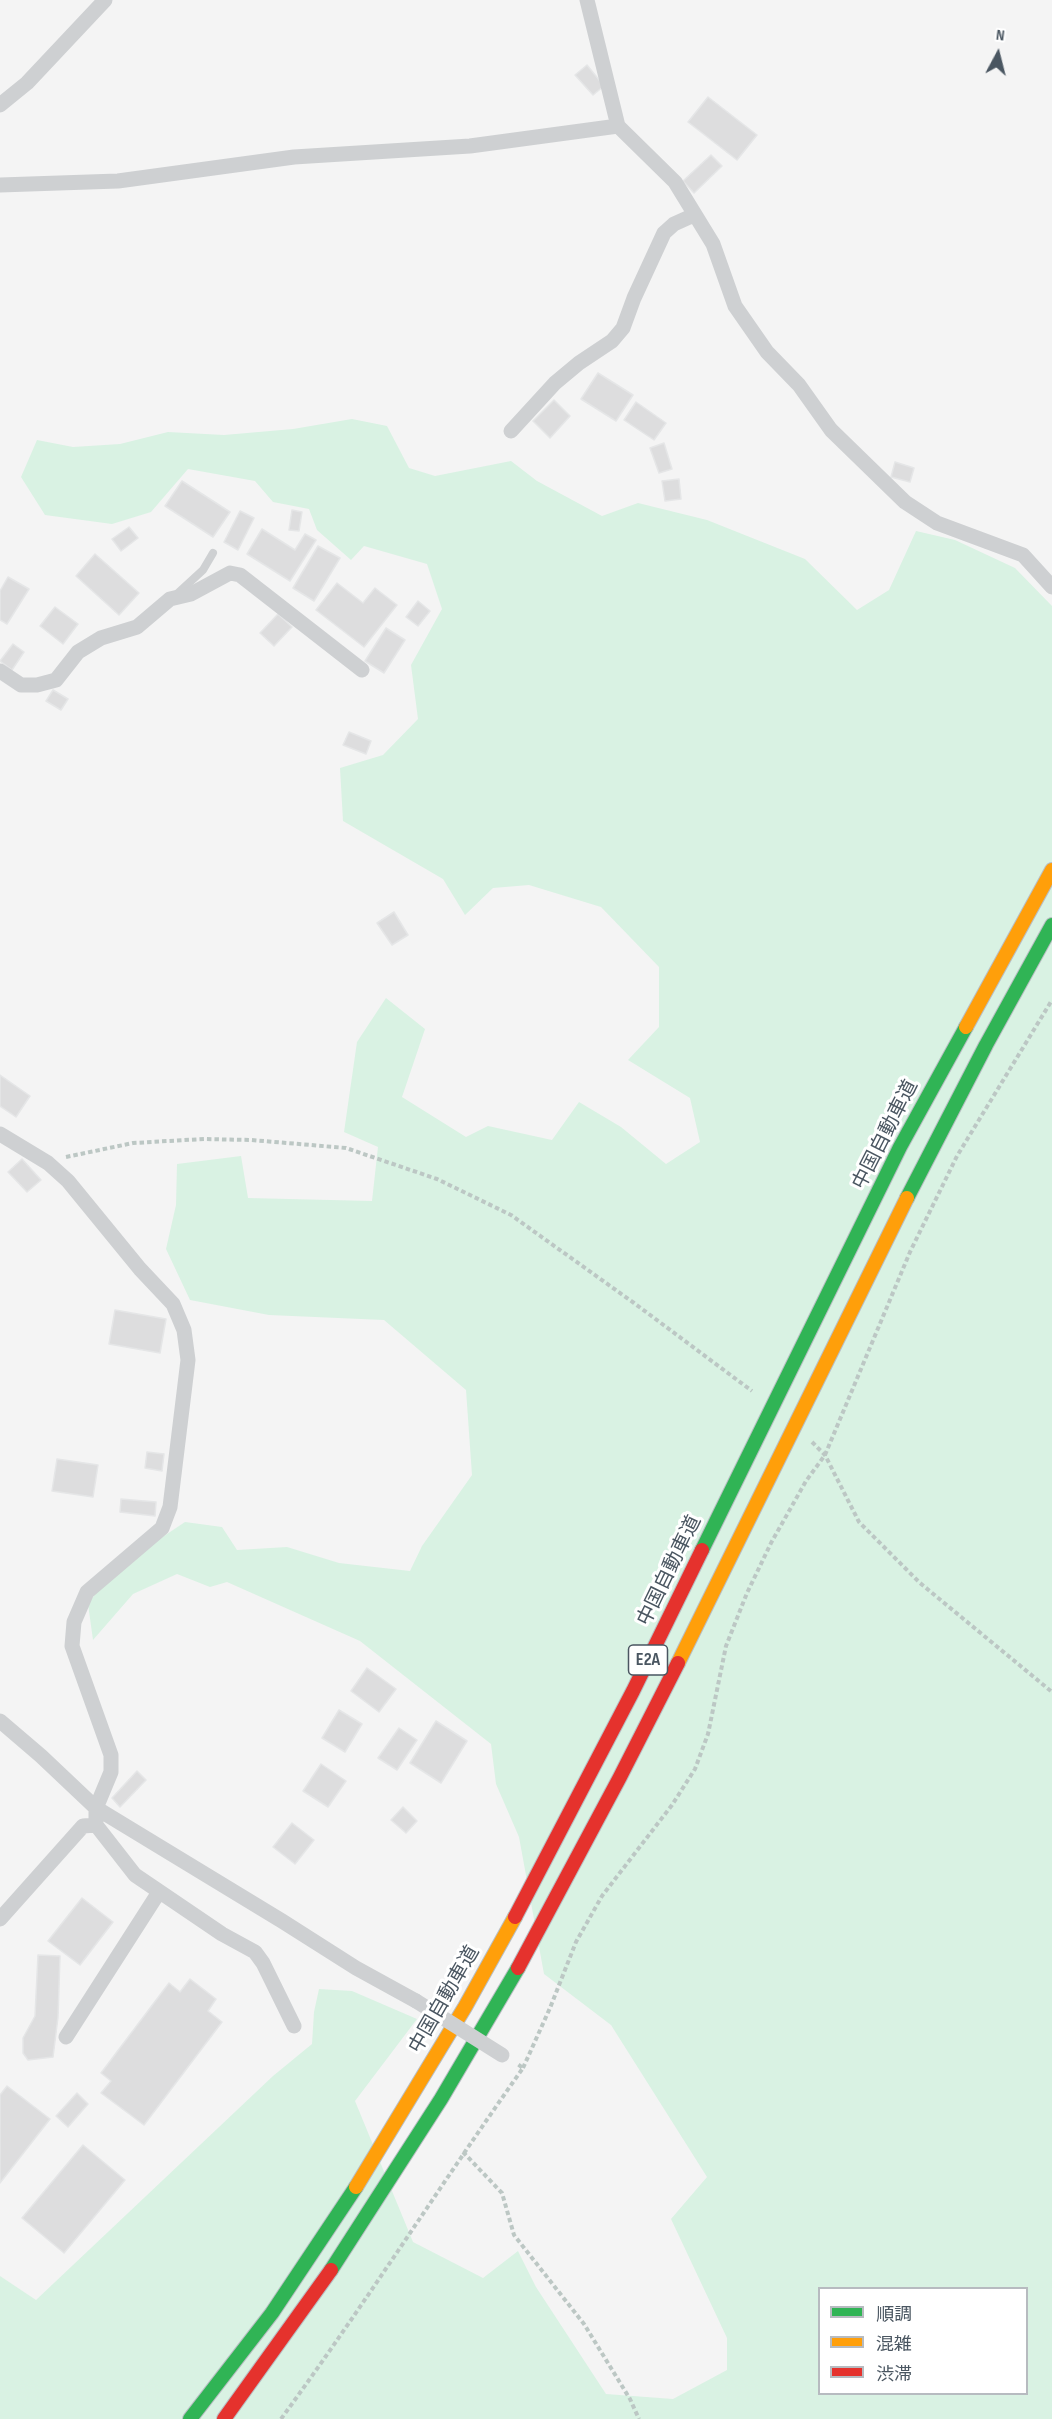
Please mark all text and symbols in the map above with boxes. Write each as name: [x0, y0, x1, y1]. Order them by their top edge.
north arrow: [968, 24, 1028, 84]
text: N: [995, 26, 1006, 46]
street label: 中国自動車道: [848, 1076, 924, 1194]
street label: 中国自動車道: [633, 1512, 707, 1630]
road number: E2A: [628, 1645, 668, 1675]
street label: 中国自動車道: [405, 1942, 485, 2058]
legend: [818, 2287, 1028, 2395]
text: 順調: [876, 2304, 912, 2325]
text: 混雑: [876, 2334, 912, 2355]
text: 渋滞: [876, 2364, 912, 2385]

